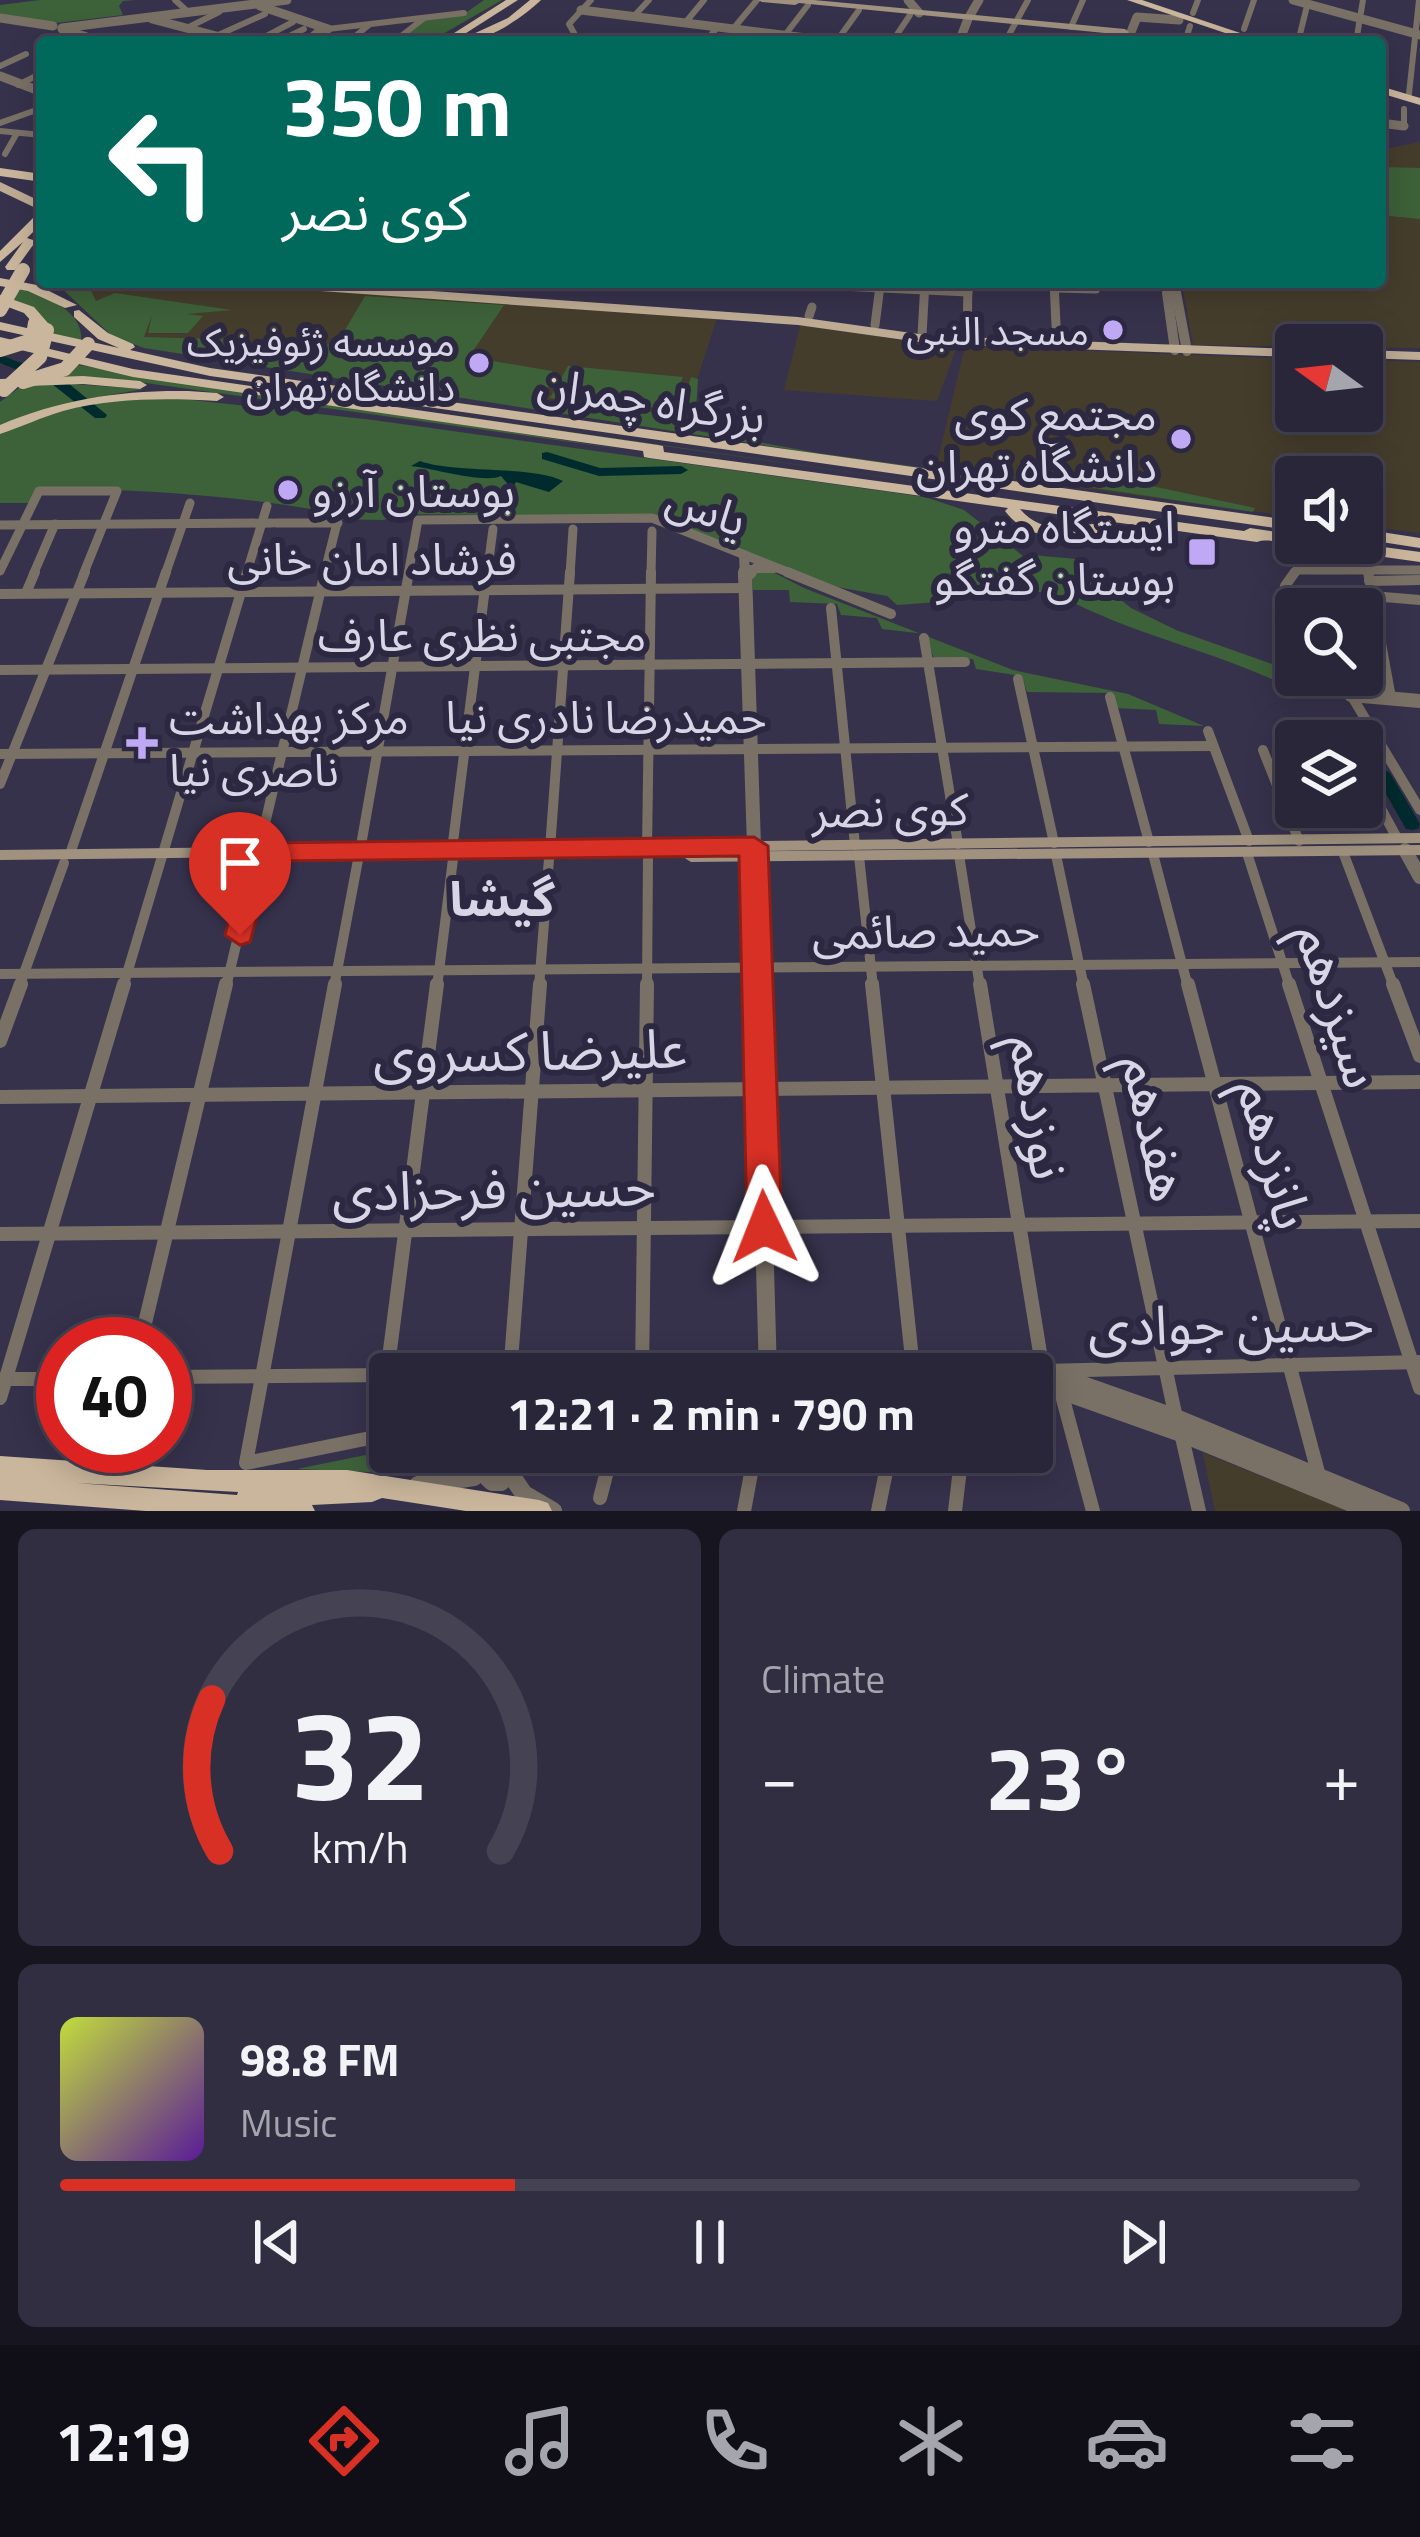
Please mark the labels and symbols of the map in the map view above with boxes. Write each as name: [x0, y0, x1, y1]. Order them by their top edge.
place label: مسجد النبی: [906, 301, 1089, 360]
place label: موسسه ژئوفیزیک دانشگاه تهران: [187, 312, 455, 416]
marker: مسجد النبی: [1100, 317, 1126, 343]
north arrow: [1275, 324, 1383, 432]
street label: بزرگراه چمران: [533, 347, 771, 451]
marker: موسسه ژئوفیزیک دانشگاه تهران: [466, 350, 492, 376]
place label: مجتمع کوی دانشگاه تهران: [916, 379, 1157, 499]
marker: مجتمع کوی دانشگاه تهران: [1168, 426, 1194, 452]
place label: بوستان آرزو: [312, 456, 515, 524]
street label: یاس: [658, 463, 756, 553]
marker: بوستان آرزو: [275, 477, 301, 503]
place label: ایستگاه مترو بوستان گفتگو: [934, 492, 1175, 612]
street label: فرشاد امان خانی: [227, 524, 517, 592]
marker: ایستگاه مترو بوستان گفتگو: [1186, 536, 1218, 568]
street label: مجتبی نظری عارف: [318, 600, 646, 668]
street label: حمیدرضا نادری نیا: [445, 682, 767, 750]
place label: مرکز بهداشت ناصری نیا: [169, 683, 409, 803]
marker: مرکز بهداشت ناصری نیا: [126, 727, 158, 759]
street label: کوی نصر: [809, 774, 969, 844]
pin: [189, 812, 291, 935]
district label: گیشا: [449, 862, 556, 935]
street label: حمید صائمی: [811, 894, 1041, 966]
street label: سیزدهم: [1274, 912, 1405, 1099]
street label: علیرضا کسروی: [372, 1006, 688, 1094]
street label: نوزدهم: [988, 1029, 1093, 1185]
street label: هفدهم: [1101, 1047, 1212, 1209]
street label: پانزدهم: [1216, 1069, 1335, 1239]
street label: حسین فرحزادی: [331, 1144, 657, 1232]
position arrow: [701, 1164, 827, 1290]
street label: حسین جوادی: [1087, 1280, 1375, 1366]
speed limit sign: 40: [36, 1317, 192, 1473]

